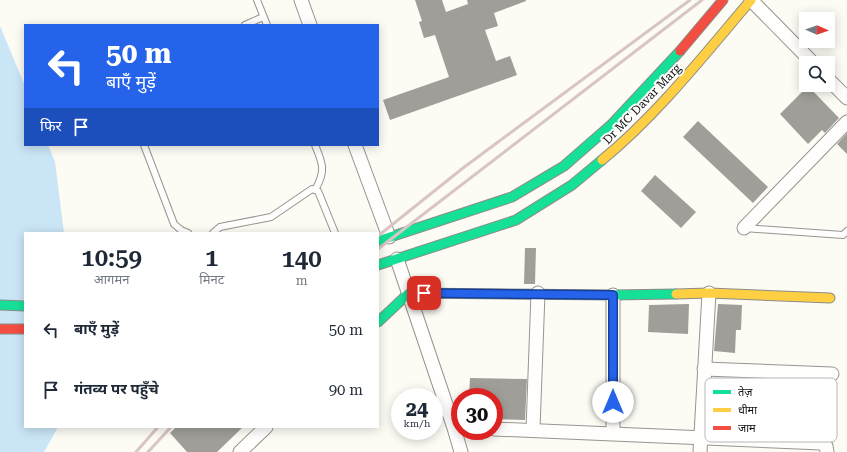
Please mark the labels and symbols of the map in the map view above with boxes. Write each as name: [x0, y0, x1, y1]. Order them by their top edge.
north arrow: [799, 12, 835, 48]
street label: Dr MC Davar Marg: [600, 61, 684, 147]
pin: [407, 276, 441, 310]
legend: [705, 378, 837, 442]
position arrow: [592, 381, 634, 423]
text: तेज़: [738, 386, 753, 399]
speed limit sign: 30: [451, 388, 503, 440]
text: धीमा: [738, 404, 757, 417]
text: जाम: [738, 422, 756, 435]

